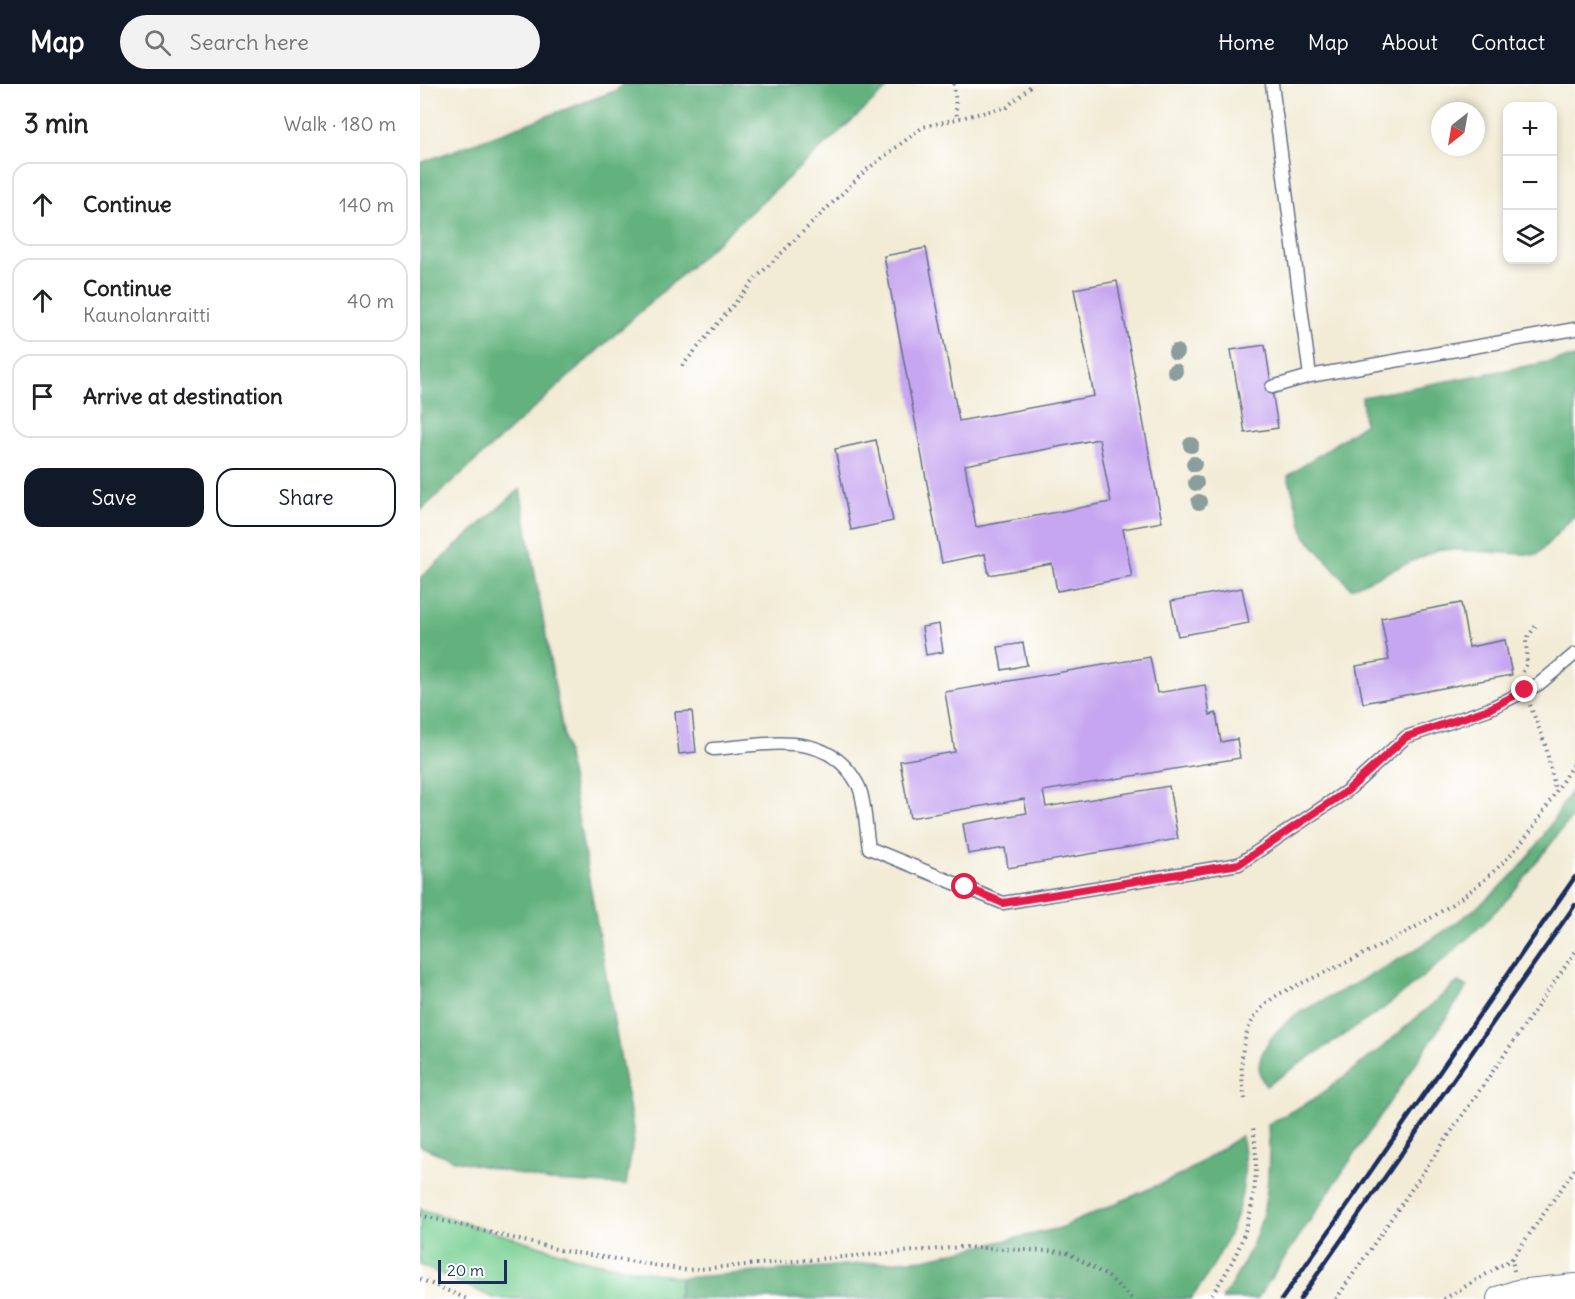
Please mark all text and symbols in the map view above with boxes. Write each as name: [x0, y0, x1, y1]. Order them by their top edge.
search box: [120, 15, 540, 69]
text: Map: [30, 24, 84, 60]
icon: search: [141, 26, 174, 59]
text: Search here: [189, 28, 309, 56]
text: Home: [1218, 29, 1275, 56]
text: Map: [1308, 29, 1349, 56]
text: About: [1382, 29, 1438, 56]
text: Contact: [1471, 29, 1545, 56]
north arrow: [1431, 102, 1485, 156]
map controls: [1503, 102, 1557, 264]
button: +: [1503, 102, 1557, 156]
text: 3 min: [24, 107, 89, 140]
text: Walk · 180 m: [284, 111, 396, 136]
button: −: [1503, 156, 1557, 210]
icon: ahead: [26, 188, 59, 221]
text: Continue: [83, 190, 172, 218]
text: 140 m: [339, 192, 394, 217]
button: layers: [1503, 210, 1557, 264]
text: Continue: [83, 274, 172, 302]
icon: ahead: [26, 284, 59, 317]
text: 40 m: [347, 288, 394, 313]
text: Kaunolanraitti: [83, 302, 210, 327]
icon: arrive: [26, 380, 59, 413]
text: Arrive at destination: [83, 382, 283, 410]
button: Save: [24, 468, 204, 527]
button: Share: [216, 468, 396, 527]
route end: [1511, 676, 1537, 702]
route start: [951, 873, 977, 899]
scale bar: [438, 1257, 507, 1284]
text: 20 m: [447, 1260, 484, 1280]

